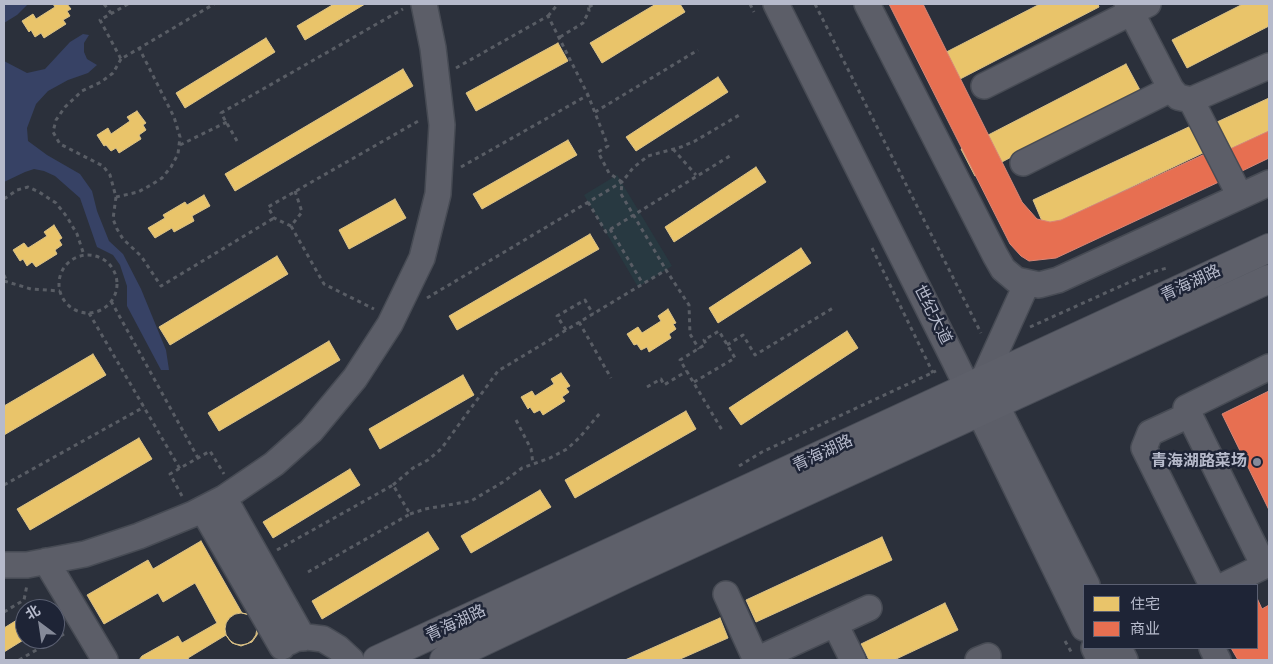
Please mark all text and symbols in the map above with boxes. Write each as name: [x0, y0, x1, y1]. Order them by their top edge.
street label: 青海湖路: [1158, 262, 1224, 306]
street label: 世纪大道: [909, 282, 955, 348]
street label: 青海湖路: [790, 432, 856, 476]
place label: 青海湖路菜场: [1151, 452, 1247, 472]
marker: 青海湖路菜场: [1251, 456, 1263, 468]
legend: [1083, 584, 1258, 649]
text: 住宅: [1130, 593, 1160, 614]
north arrow: [15, 599, 65, 649]
text: 北: [22, 600, 44, 624]
street label: 青海湖路: [423, 602, 489, 646]
text: 商业: [1130, 618, 1160, 639]

